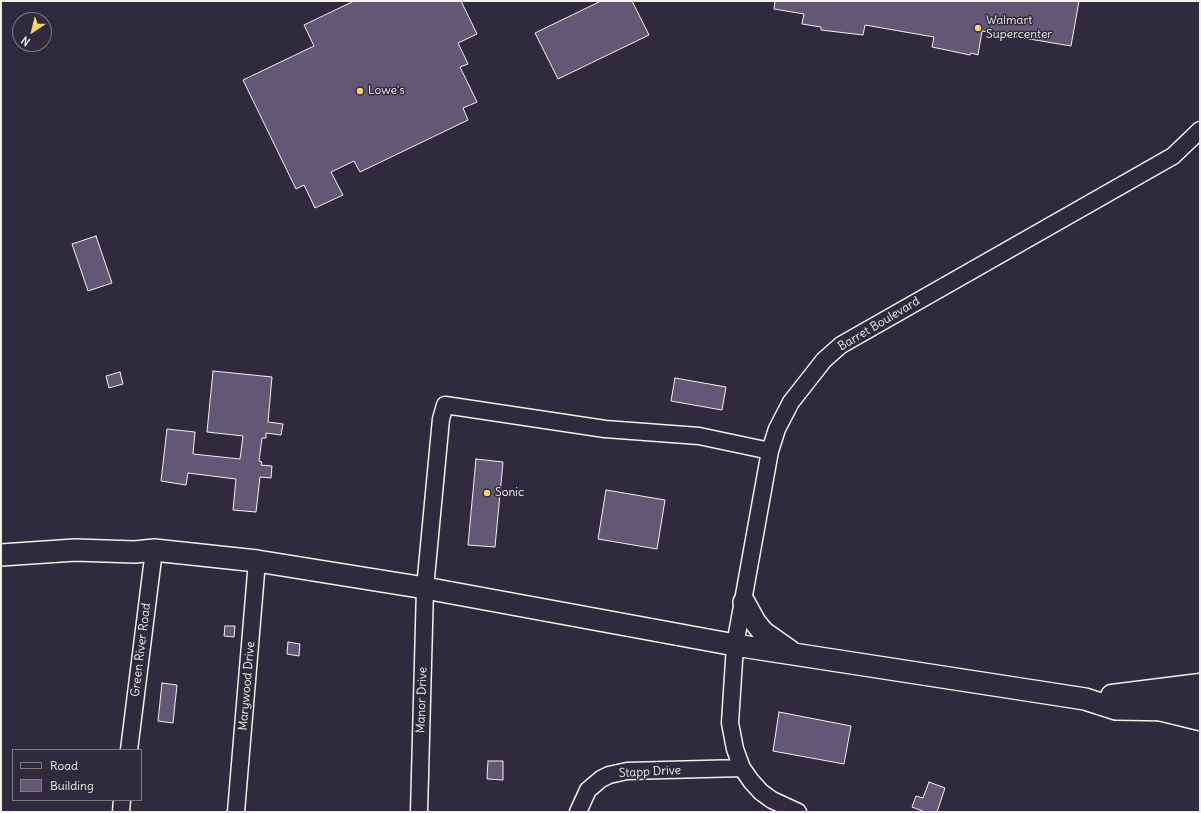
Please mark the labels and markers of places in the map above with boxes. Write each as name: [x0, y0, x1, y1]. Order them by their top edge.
place label: Walmart Supercenter: [986, 14, 1052, 42]
marker: Walmart Supercenter: [973, 23, 983, 33]
place label: Lowe's: [368, 84, 405, 98]
marker: Lowe's: [355, 86, 365, 96]
place label: Sonic: [495, 486, 524, 500]
marker: Sonic: [482, 488, 492, 498]

